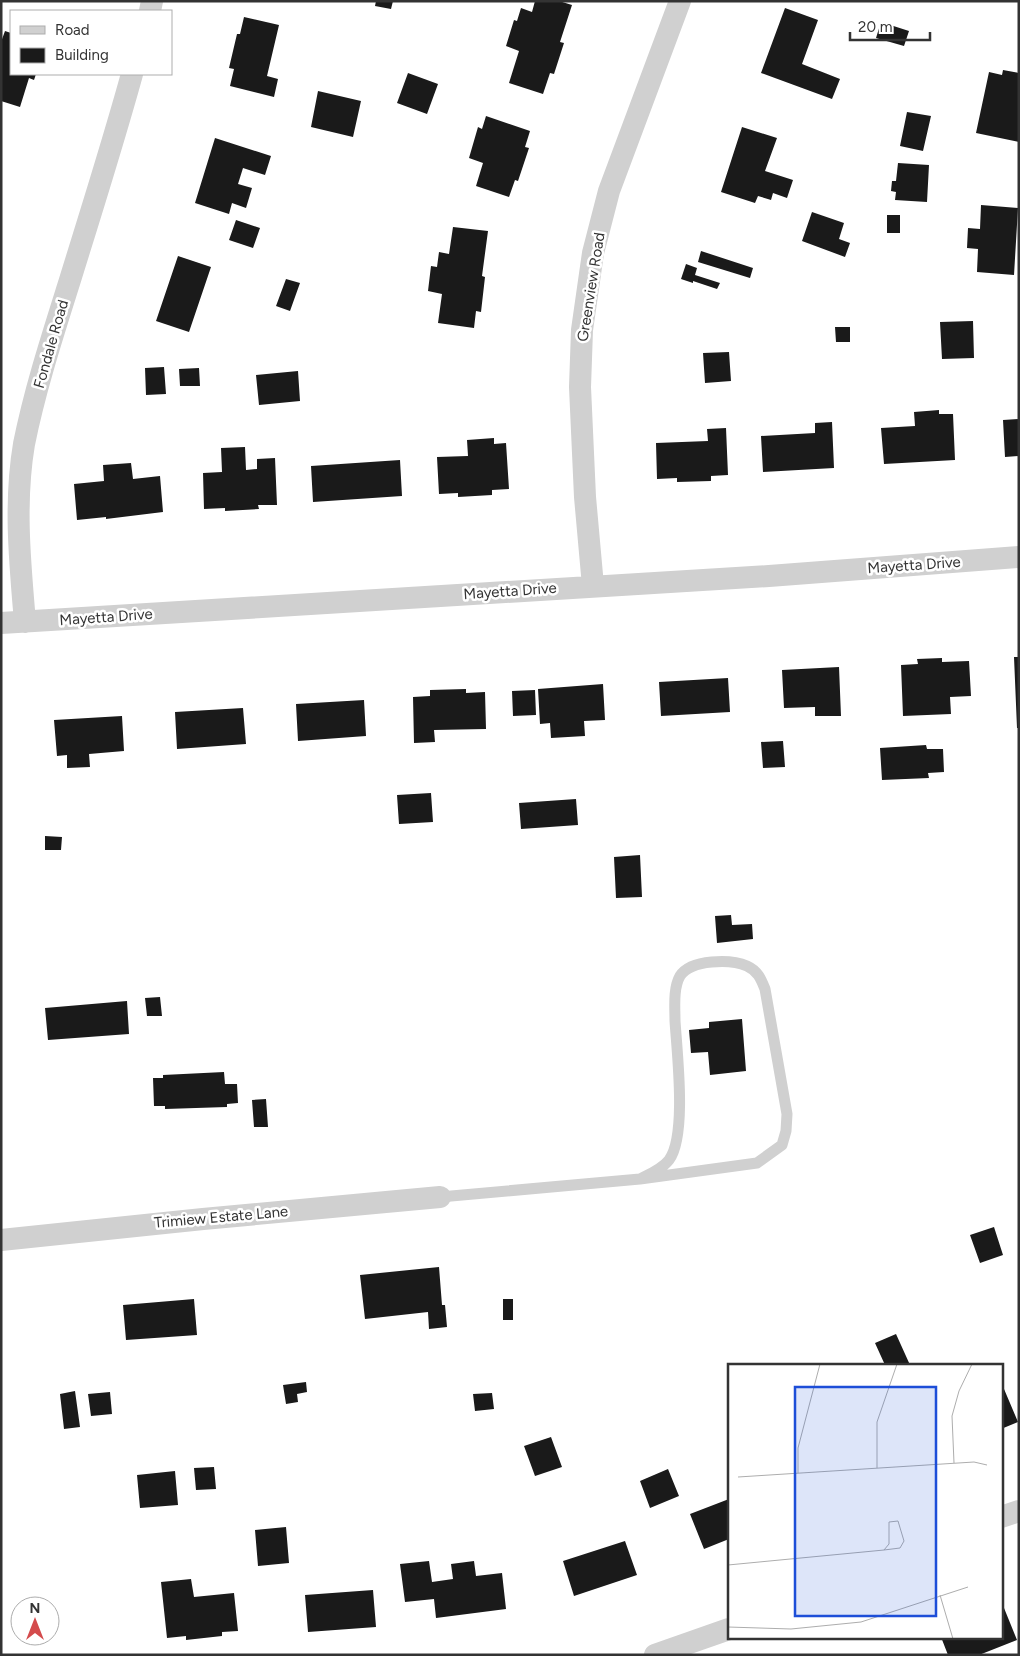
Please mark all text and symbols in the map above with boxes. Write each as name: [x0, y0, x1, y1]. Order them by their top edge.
legend: [10, 10, 172, 75]
scale bar: [850, 10, 930, 42]
text: 20 m: [858, 18, 892, 36]
text: Road: [55, 21, 90, 39]
text: Building: [55, 46, 109, 64]
street label: Greenview Road: [573, 231, 609, 343]
street label: Fondale Road: [30, 298, 72, 390]
street label: Mayetta Drive: [867, 553, 961, 577]
street label: Mayetta Drive: [463, 579, 557, 603]
street label: Mayetta Drive: [59, 605, 153, 629]
street label: Trimiew Estate Lane: [153, 1202, 289, 1232]
inset map: [728, 1364, 1002, 1638]
north arrow: [10, 1596, 60, 1646]
text: N: [30, 1600, 40, 1617]

